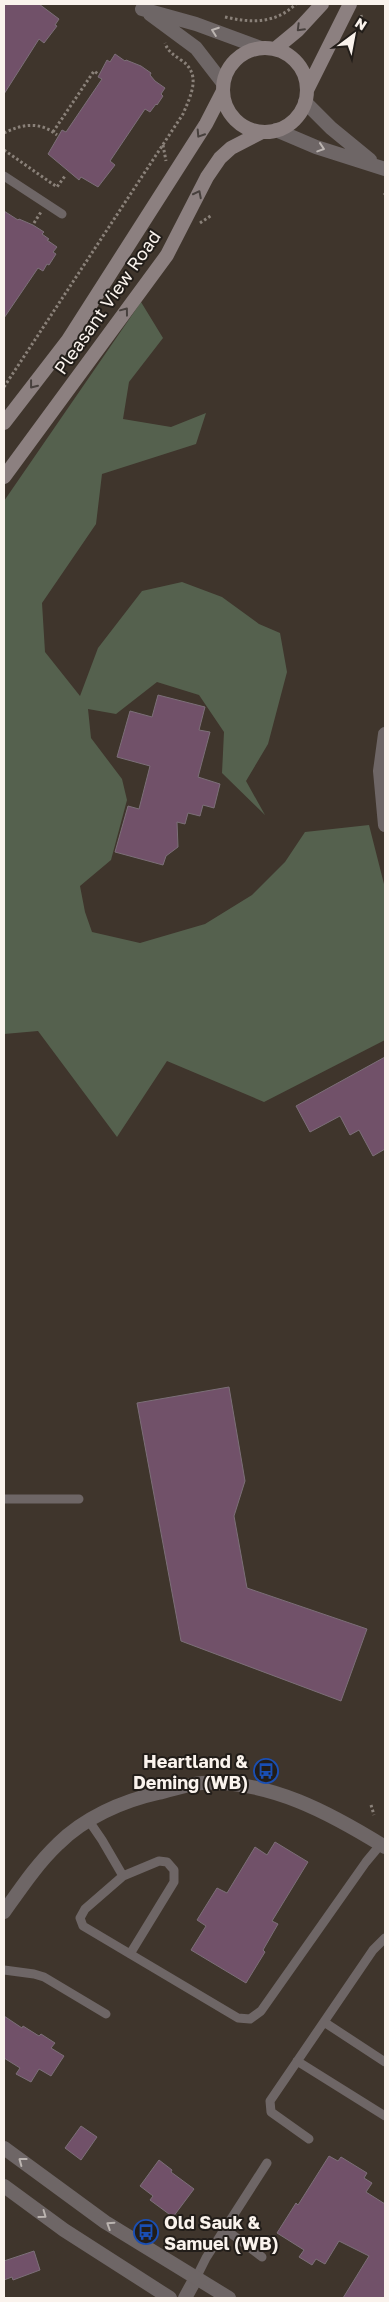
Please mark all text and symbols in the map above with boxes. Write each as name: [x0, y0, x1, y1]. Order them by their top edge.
north arrow: [329, 10, 379, 60]
text: N: [352, 14, 370, 34]
one-way arrow: [297, 22, 306, 31]
one-way arrow: [212, 27, 220, 37]
one-way arrow: [197, 128, 206, 137]
one-way arrow: [316, 143, 325, 153]
one-way arrow: [192, 190, 202, 199]
street label: Pleasant View Road: [49, 226, 165, 378]
one-way arrow: [120, 308, 128, 317]
one-way arrow: [30, 379, 38, 388]
place label: Heartland & Deming (WB): [133, 1750, 248, 1793]
bus stop icon: Heartland & Deming (WB): [253, 1758, 279, 1784]
one-way arrow: [18, 2158, 28, 2167]
one-way arrow: [37, 2209, 47, 2218]
place label: Old Sauk & Samuel (WB): [164, 2211, 278, 2254]
bus stop icon: Old Sauk & Samuel (WB): [133, 2219, 159, 2245]
one-way arrow: [106, 2222, 116, 2231]

